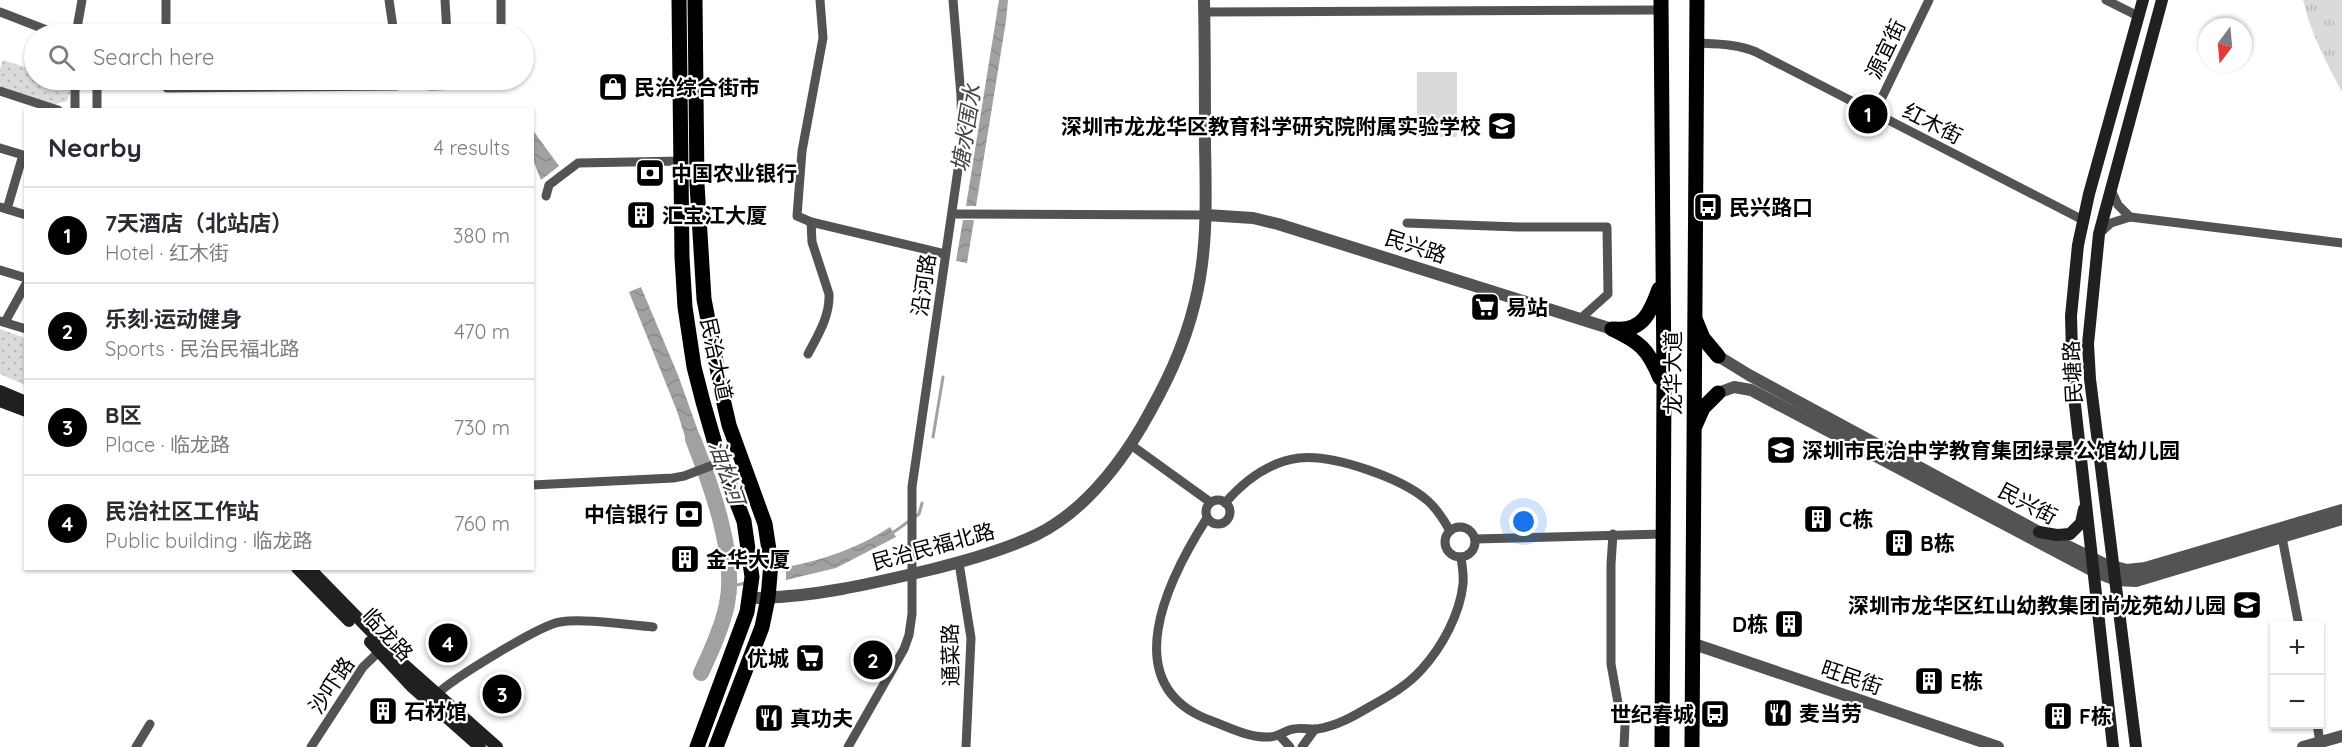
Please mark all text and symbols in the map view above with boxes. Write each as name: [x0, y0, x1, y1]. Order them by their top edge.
street label: 源宜街: [1860, 15, 1910, 83]
north arrow: [2198, 18, 2252, 72]
search box: [24, 24, 534, 90]
icon: search: [45, 41, 78, 74]
text: Search here: [93, 43, 214, 71]
shop icon: 民治综合街市: [597, 71, 629, 103]
place label: 民治综合街市: [634, 74, 760, 100]
water label: 塘水围水: [945, 81, 987, 174]
pin: 1: [1848, 92, 1888, 136]
street label: 红木街: [1899, 97, 1967, 149]
school or university icon: 深圳市龙龙华区教育科学研究院附属实验学校: [1486, 110, 1518, 142]
place label: 深圳市龙龙华区教育科学研究院附属实验学校: [1061, 113, 1481, 139]
text: Nearby: [48, 131, 142, 164]
text: 4 results: [434, 135, 510, 160]
bank icon: 中国农业银行: [634, 157, 666, 189]
place label: 中国农业银行: [671, 160, 797, 186]
bus stop icon: 民兴路口: [1692, 191, 1724, 223]
place label: 民兴路口: [1729, 194, 1813, 220]
building icon: 汇宝江大厦: [625, 199, 657, 231]
place label: 汇宝江大厦: [662, 202, 767, 228]
text: 7天酒店（北站店）: [105, 209, 293, 237]
text: 1: [64, 223, 71, 248]
text: 380 m: [453, 223, 510, 248]
street label: 民兴路: [1382, 224, 1450, 268]
text: Hotel · 红木街: [105, 240, 229, 265]
street label: 沿河路: [906, 252, 940, 318]
supermarket icon: 易站: [1469, 291, 1501, 323]
place label: 易站: [1506, 294, 1548, 320]
text: 乐刻·运动健身: [105, 305, 242, 333]
street label: 民治大道: [696, 315, 738, 403]
text: 2: [62, 319, 73, 344]
text: 470 m: [454, 319, 510, 344]
street label: 龙华大道: [1659, 331, 1685, 415]
text: Sports · 民治民福北路: [105, 336, 300, 361]
street label: 民塘路: [2057, 340, 2087, 404]
text: B区: [105, 401, 141, 429]
text: 3: [62, 415, 73, 440]
text: 730 m: [454, 415, 510, 440]
text: Place · 临龙路: [105, 432, 230, 457]
school or university icon: 深圳市民治中学教育集团绿景公馆幼儿园: [1765, 434, 1797, 466]
water label: 油松河: [703, 436, 752, 512]
place label: 深圳市民治中学教育集团绿景公馆幼儿园: [1802, 437, 2180, 463]
street label: 民兴街: [1994, 477, 2062, 529]
text: 民治社区工作站: [105, 497, 259, 525]
bank icon: 中信银行: [673, 498, 705, 530]
place label: 中信银行: [584, 501, 668, 527]
building icon: C栋: [1802, 503, 1834, 535]
place label: C栋: [1839, 506, 1873, 532]
your location: [1509, 507, 1538, 536]
text: 4: [62, 511, 73, 536]
text: 760 m: [454, 511, 510, 536]
street label: 民治民福北路: [869, 517, 997, 575]
building icon: B栋: [1883, 527, 1915, 559]
text: Public building · 临龙路: [105, 528, 312, 553]
place label: B栋: [1920, 530, 1955, 556]
building icon: 金华大厦: [669, 543, 701, 575]
place label: 金华大厦: [706, 546, 790, 572]
school or university icon: 深圳市龙华区红山幼教集团尚龙苑幼儿园: [2231, 589, 2263, 621]
place label: 深圳市龙华区红山幼教集团尚龙苑幼儿园: [1848, 592, 2226, 618]
street label: 临龙路: [357, 602, 419, 666]
building icon: D栋: [1773, 608, 1805, 640]
place label: D栋: [1732, 611, 1768, 637]
pin: 4: [428, 620, 468, 666]
map controls: [2270, 621, 2324, 729]
button: +: [2270, 621, 2324, 675]
street label: 通菜路: [936, 623, 964, 687]
pin: 2: [854, 638, 892, 682]
supermarket icon: 优城: [794, 642, 826, 674]
place label: 优城: [747, 645, 789, 671]
street label: 沙吓路: [303, 652, 359, 718]
street label: 旺民街: [1818, 654, 1886, 700]
building icon: E栋: [1913, 665, 1945, 697]
place label: E栋: [1950, 668, 1983, 694]
pin: 3: [482, 672, 522, 716]
button: −: [2270, 675, 2324, 729]
building icon: 石材馆: [367, 695, 399, 727]
restaurant icon: 麦当劳: [1762, 697, 1794, 729]
place label: 石材馆: [404, 698, 467, 724]
bus stop icon: 世纪春城: [1699, 698, 1731, 730]
place label: 麦当劳: [1799, 700, 1862, 726]
building icon: F栋: [2042, 700, 2074, 732]
place label: 世纪春城: [1610, 701, 1694, 727]
restaurant icon: 真功夫: [753, 702, 785, 734]
place label: F栋: [2079, 703, 2112, 729]
place label: 真功夫: [790, 705, 853, 731]

